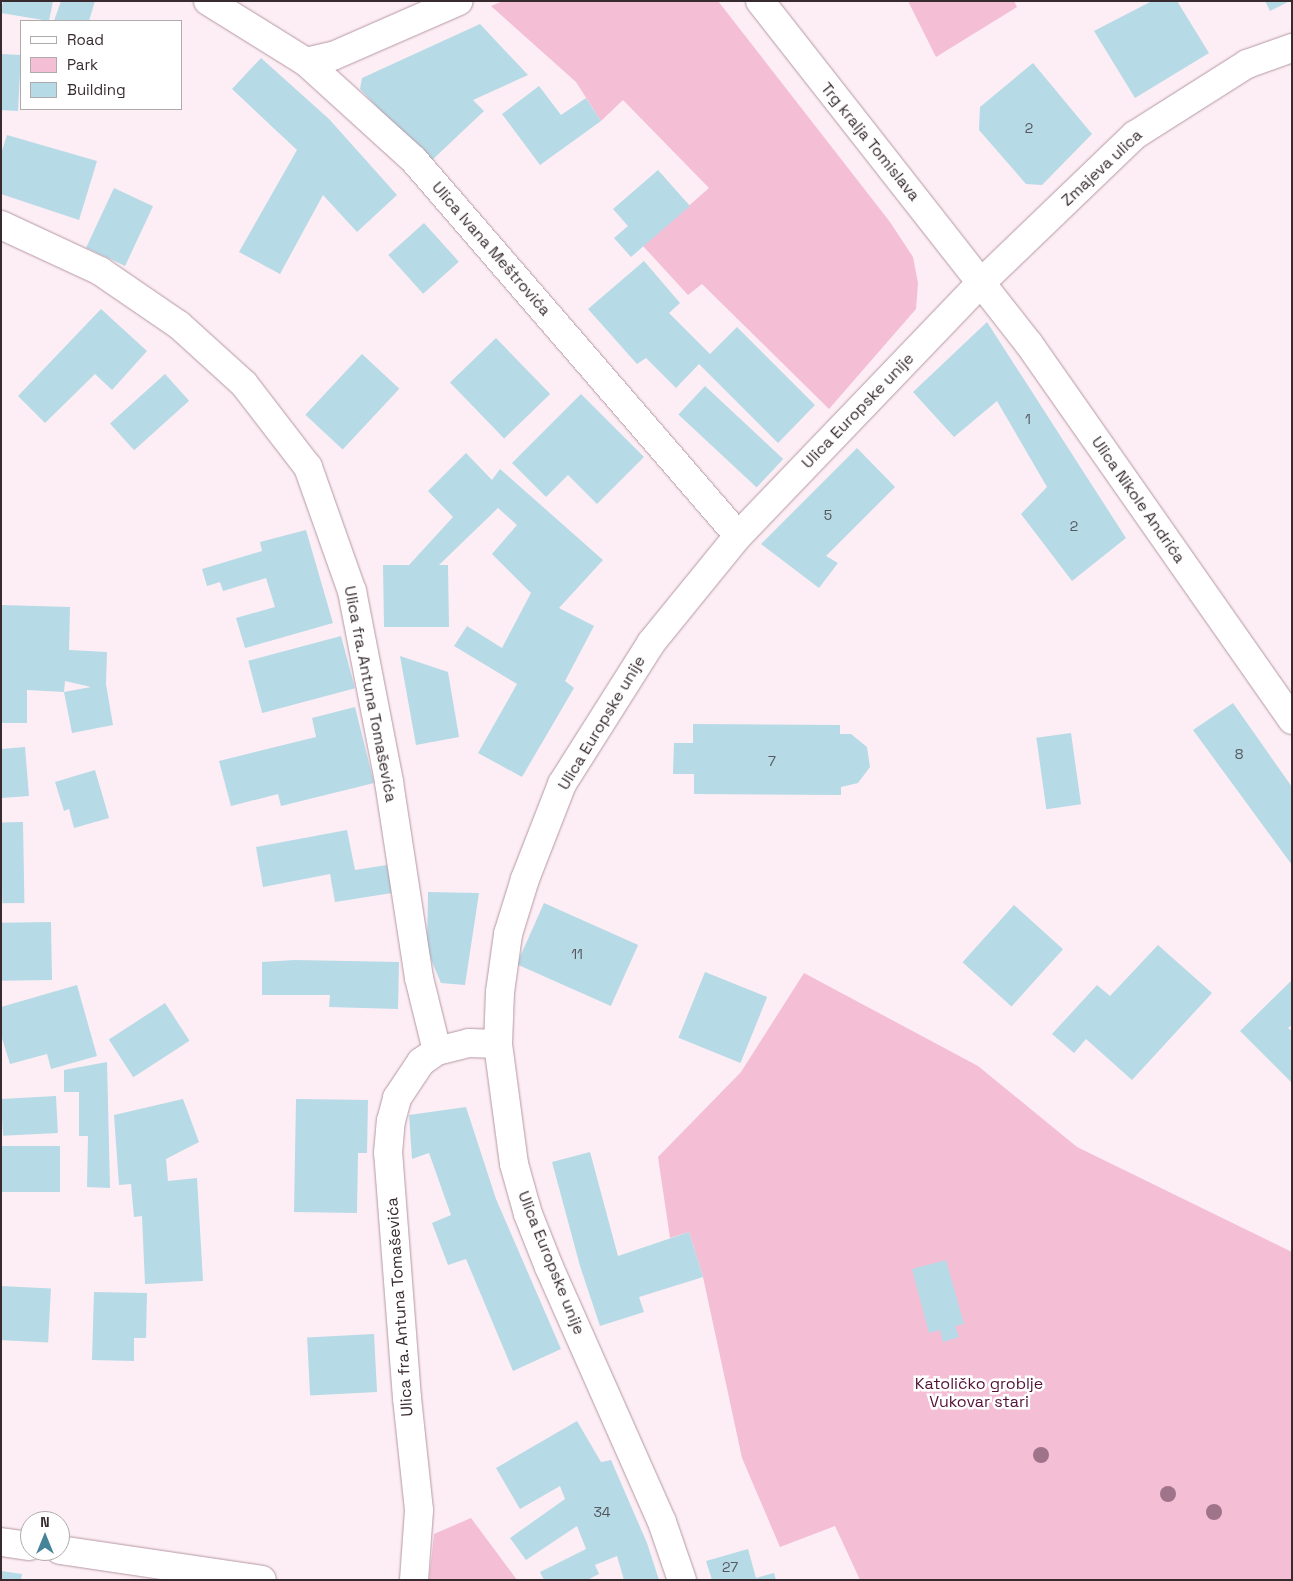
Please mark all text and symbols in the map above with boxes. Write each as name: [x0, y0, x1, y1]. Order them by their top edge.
legend: [20, 20, 182, 110]
text: Road: [67, 30, 104, 49]
text: Park: [67, 55, 98, 74]
street label: Trg kralja Tomislava: [816, 79, 924, 205]
text: Building: [67, 80, 126, 99]
house number: 2: [1025, 120, 1033, 136]
street label: Zmajeva ulica: [1058, 126, 1146, 210]
street label: Ulica Ivana Meštrovića: [427, 178, 555, 320]
street label: Ulica Europske unije: [798, 349, 918, 473]
house number: 1: [1025, 411, 1031, 427]
street label: Ulica Nikole Andrića: [1087, 433, 1189, 567]
house number: 5: [824, 507, 832, 523]
house number: 2: [1070, 518, 1078, 534]
street label: Ulica fra. Antuna Tomaševića: [339, 584, 401, 804]
street label: Ulica Europske unije: [554, 652, 650, 794]
house number: 8: [1235, 746, 1243, 762]
house number: 7: [768, 753, 776, 769]
house number: 11: [571, 946, 583, 962]
street label: Ulica Europske unije: [513, 1188, 589, 1338]
street label: Ulica fra. Antuna Tomaševića: [383, 1196, 417, 1418]
park label: Katoličko groblje Vukovar stari: [915, 1374, 1043, 1412]
house number: 34: [593, 1504, 611, 1520]
north arrow: [20, 1511, 70, 1561]
text: N: [40, 1513, 50, 1531]
house number: 27: [722, 1559, 738, 1575]

